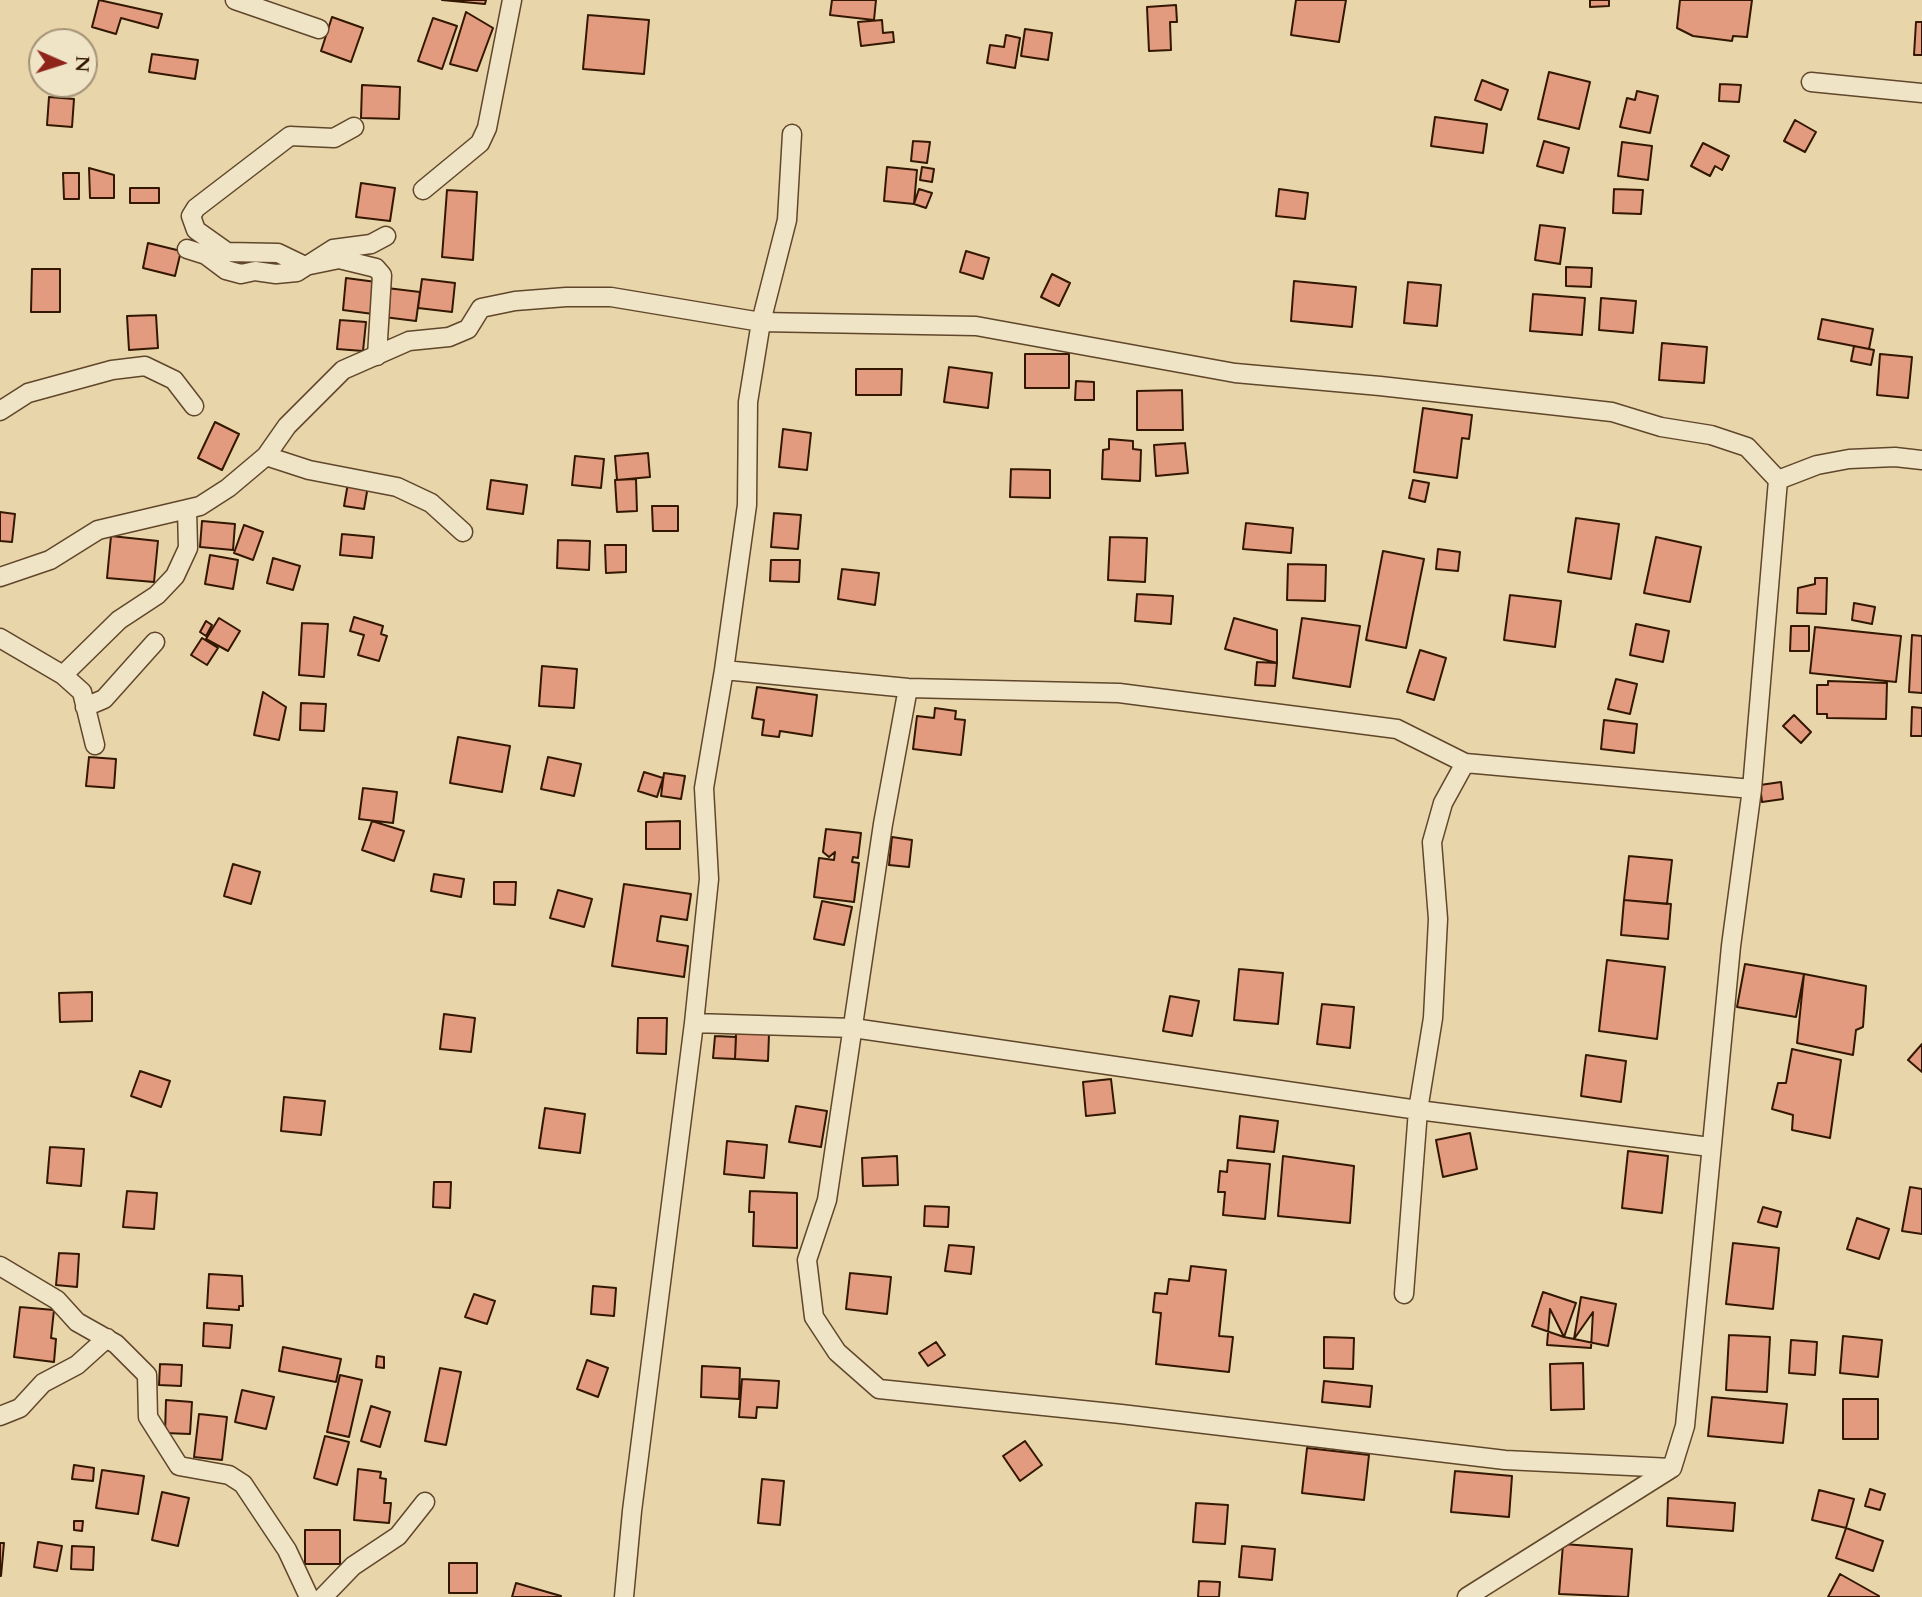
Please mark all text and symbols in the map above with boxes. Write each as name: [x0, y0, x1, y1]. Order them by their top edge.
north arrow: [28, 28, 98, 98]
text: N: [69, 55, 95, 73]

